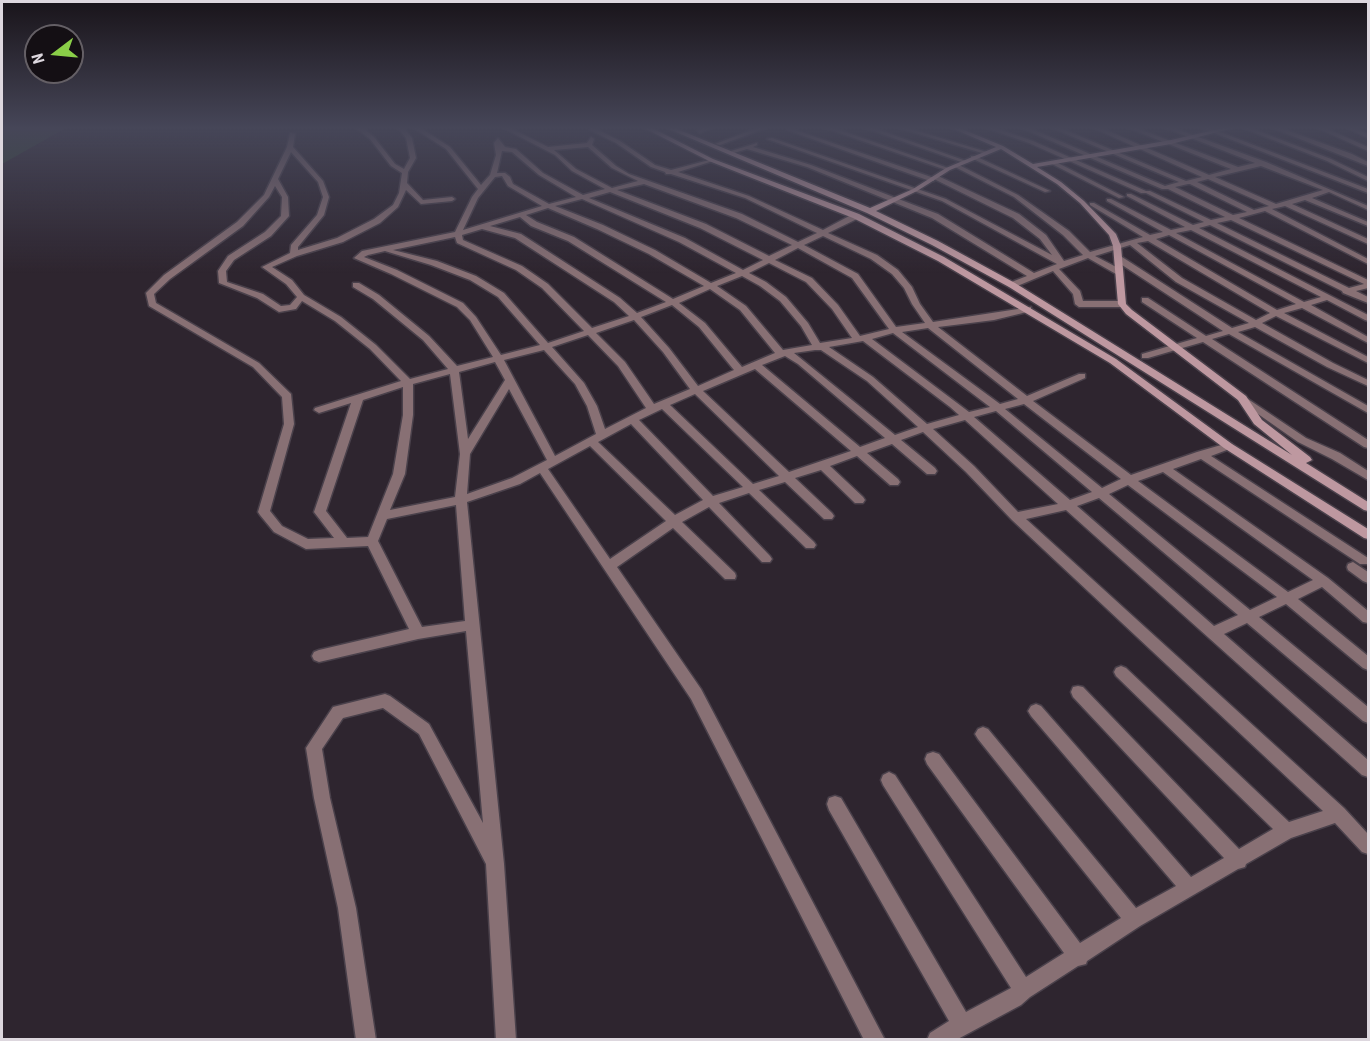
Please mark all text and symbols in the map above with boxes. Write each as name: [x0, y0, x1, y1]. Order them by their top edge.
north arrow: [24, 24, 84, 84]
text: N: [28, 51, 49, 66]

